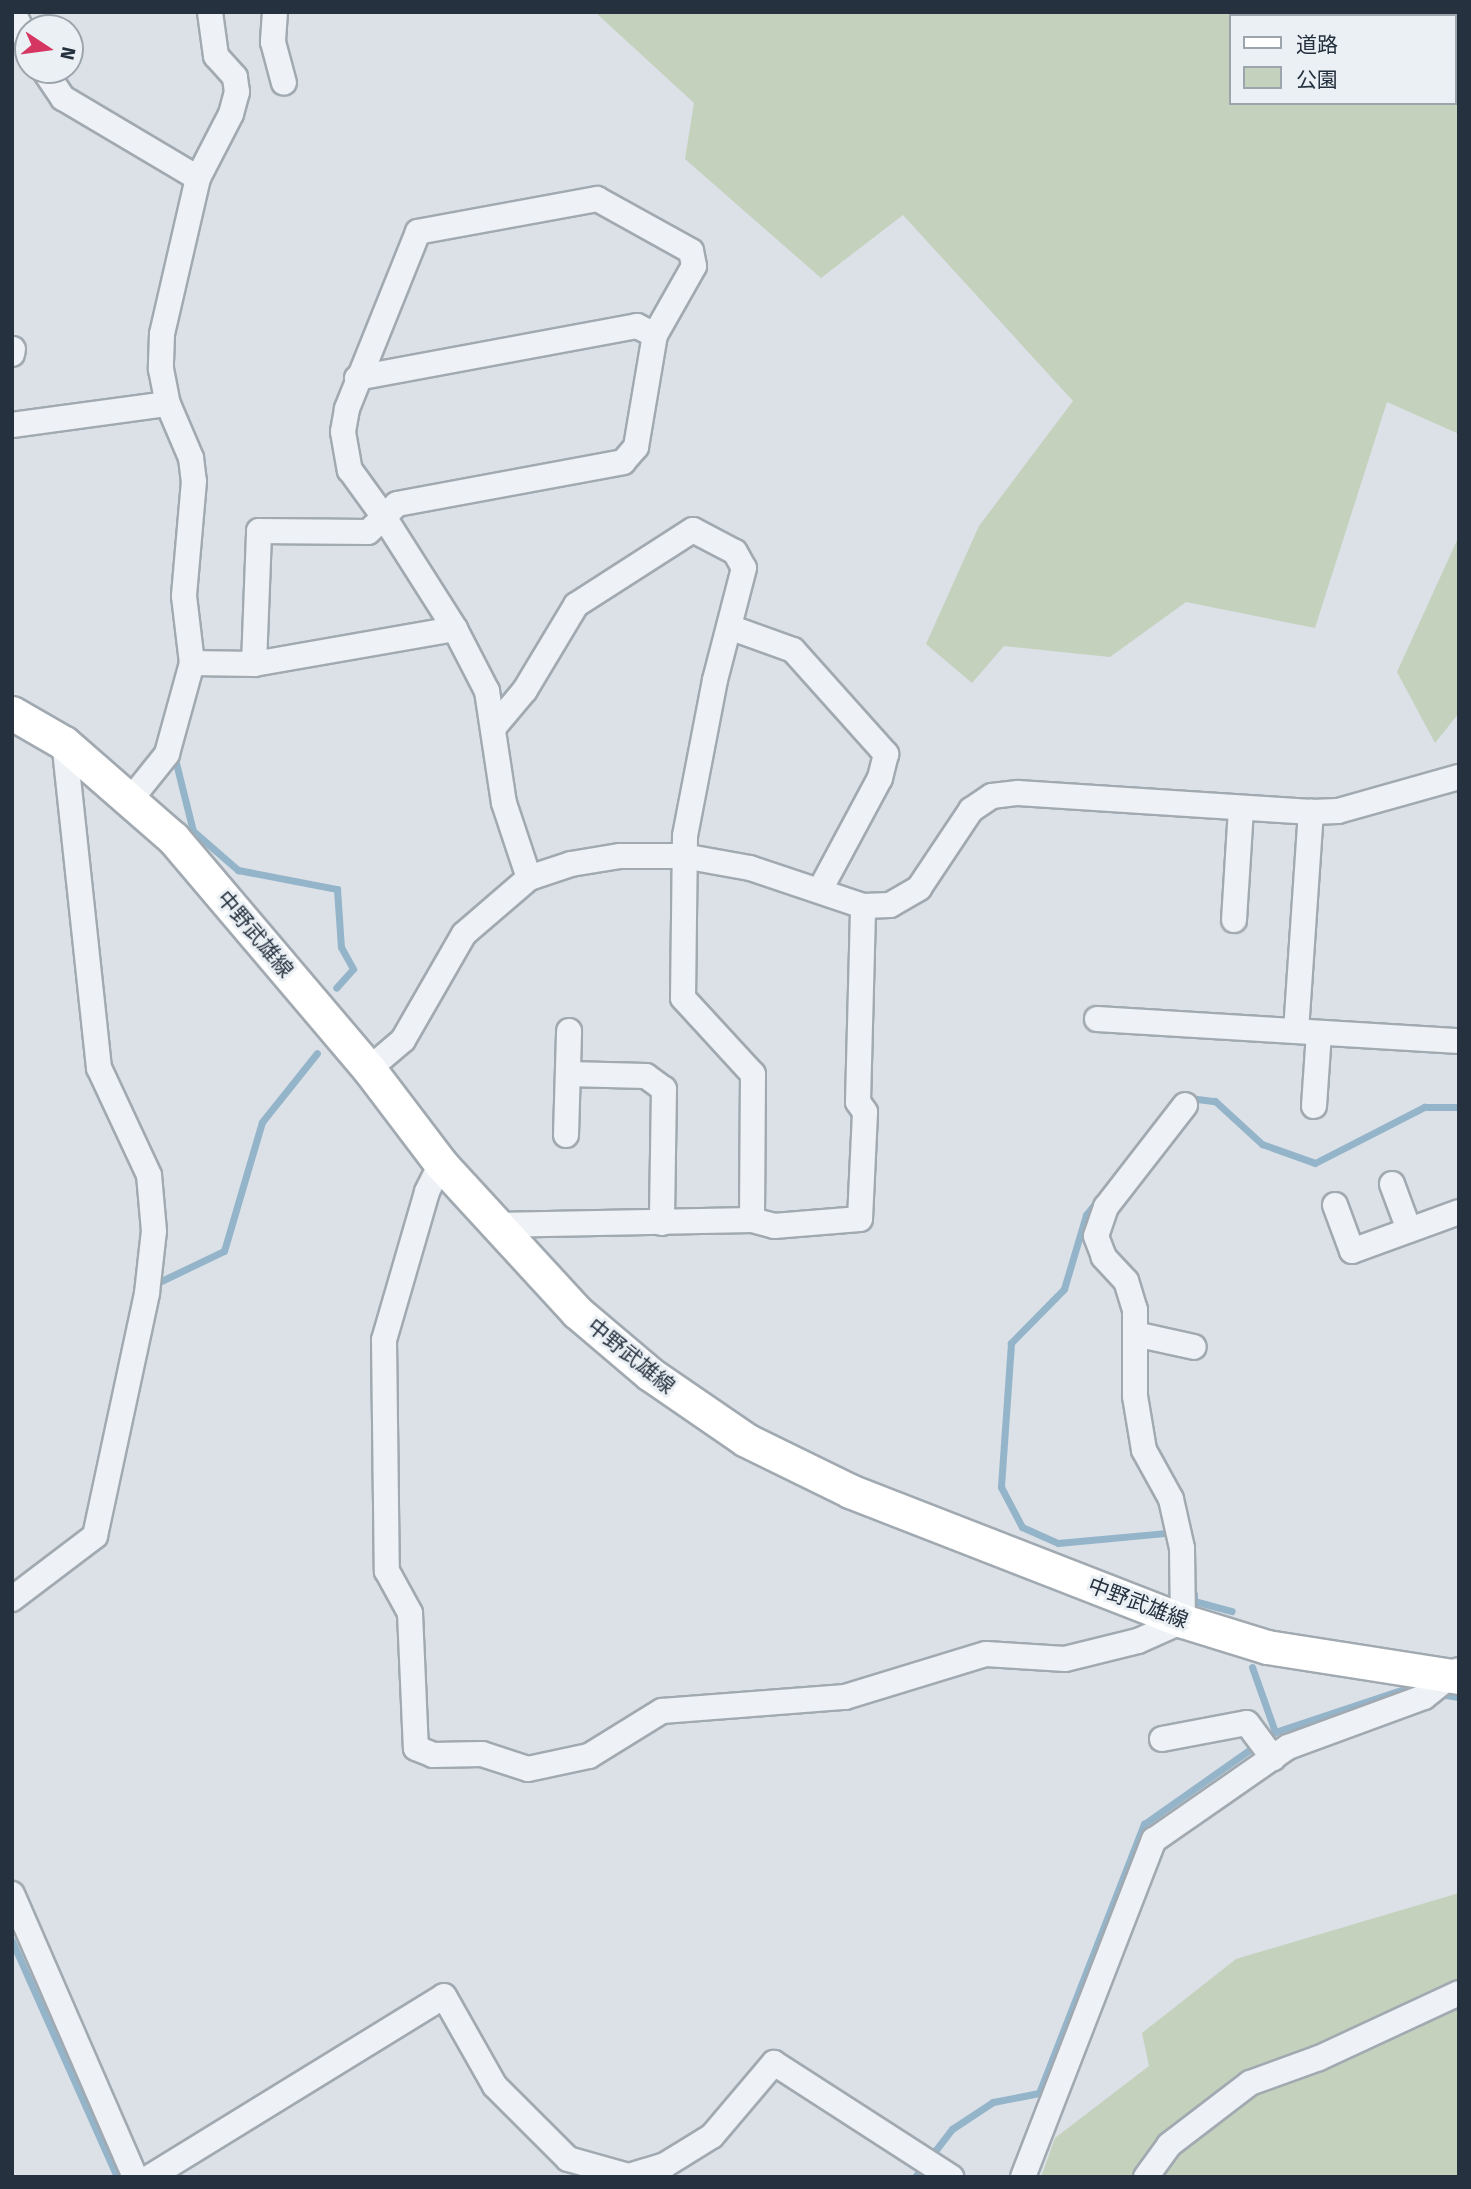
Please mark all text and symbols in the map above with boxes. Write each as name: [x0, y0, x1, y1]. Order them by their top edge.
north arrow: [14, 14, 84, 84]
legend: [1230, 14, 1457, 105]
text: 道路: [1296, 32, 1338, 58]
text: N: [55, 45, 81, 62]
text: 公園: [1296, 67, 1338, 93]
street label: 中野武雄線: [212, 886, 298, 982]
street label: 中野武雄線: [582, 1313, 680, 1399]
street label: 中野武雄線: [1084, 1572, 1192, 1634]

